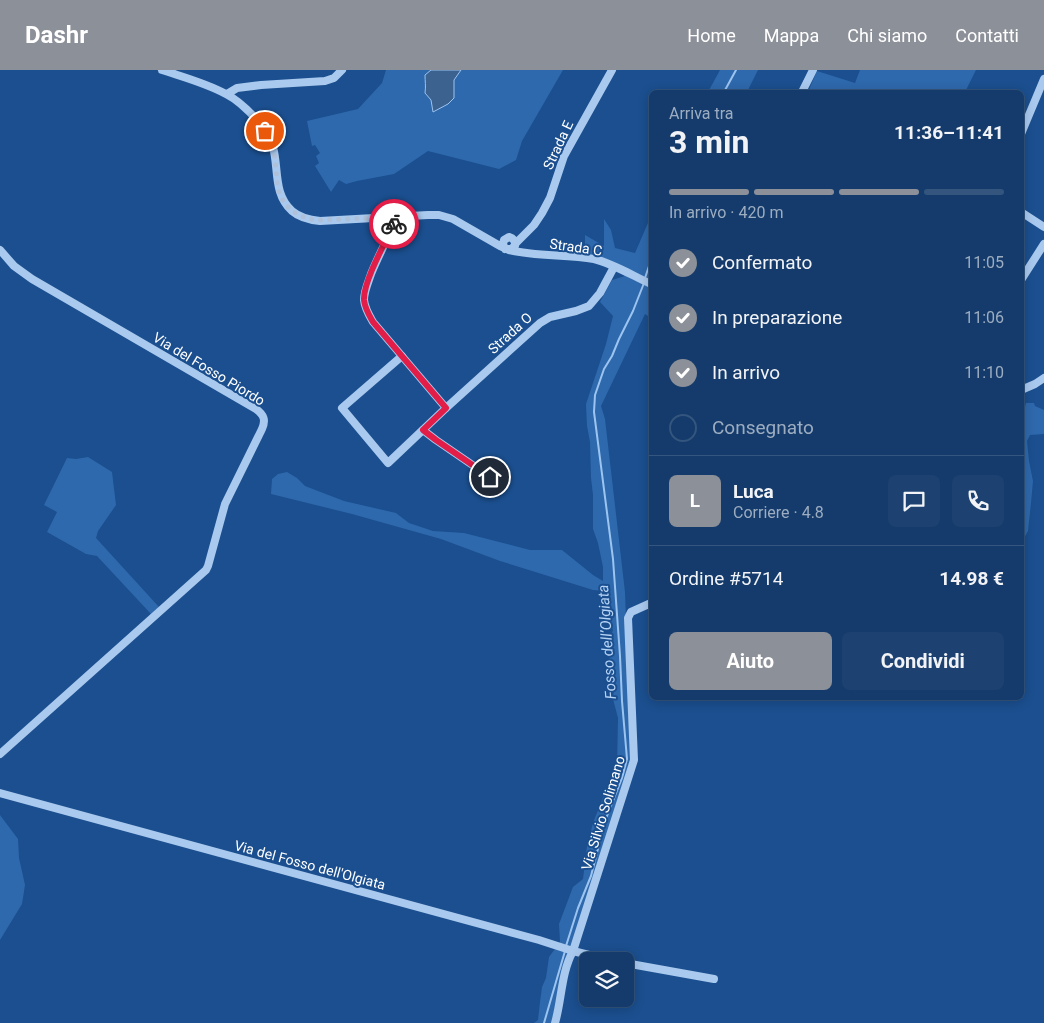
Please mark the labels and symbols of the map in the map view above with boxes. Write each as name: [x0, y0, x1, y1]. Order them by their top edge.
pin: [244, 110, 286, 152]
street label: Strada E: [540, 118, 576, 172]
courier: [369, 199, 419, 249]
street label: Strada C: [549, 235, 603, 259]
street label: Strada O: [485, 309, 535, 357]
street label: Via del Fosso Piordo: [150, 329, 268, 409]
pin: [469, 456, 511, 498]
water label: Fosso dell’Olgiata: [594, 584, 620, 700]
street label: Via Silvio Solimano: [578, 754, 628, 872]
street label: Via del Fosso dell'Olgiata: [233, 837, 387, 893]

